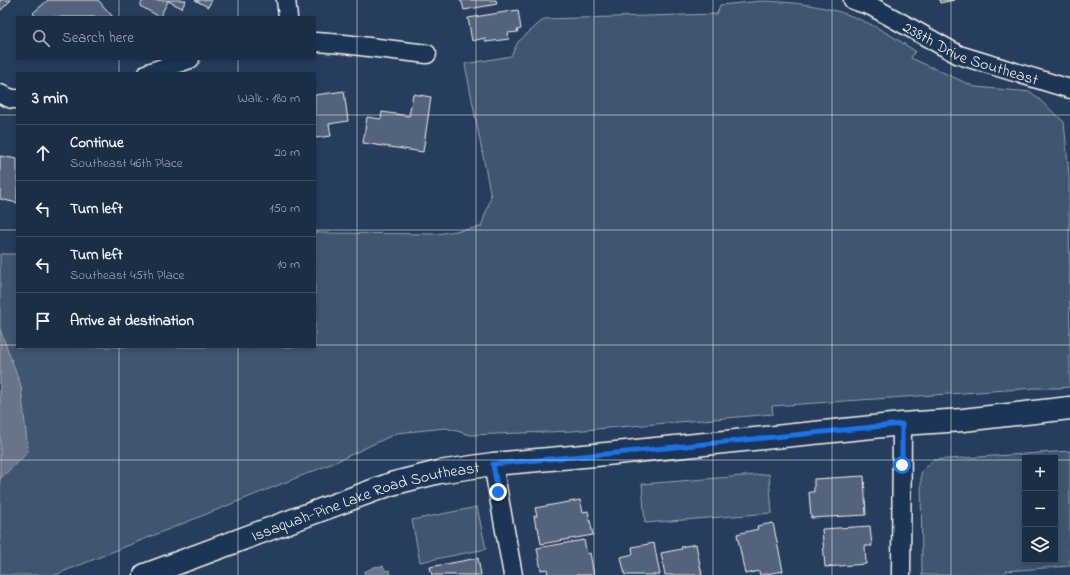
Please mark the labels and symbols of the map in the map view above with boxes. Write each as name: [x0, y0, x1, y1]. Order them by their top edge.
street label: 238th Drive Southeast: [898, 16, 1042, 93]
street label: Issaquah-Pine Lake Road Southeast: [248, 456, 482, 549]
route start: [893, 456, 911, 474]
route end: [489, 483, 507, 501]

